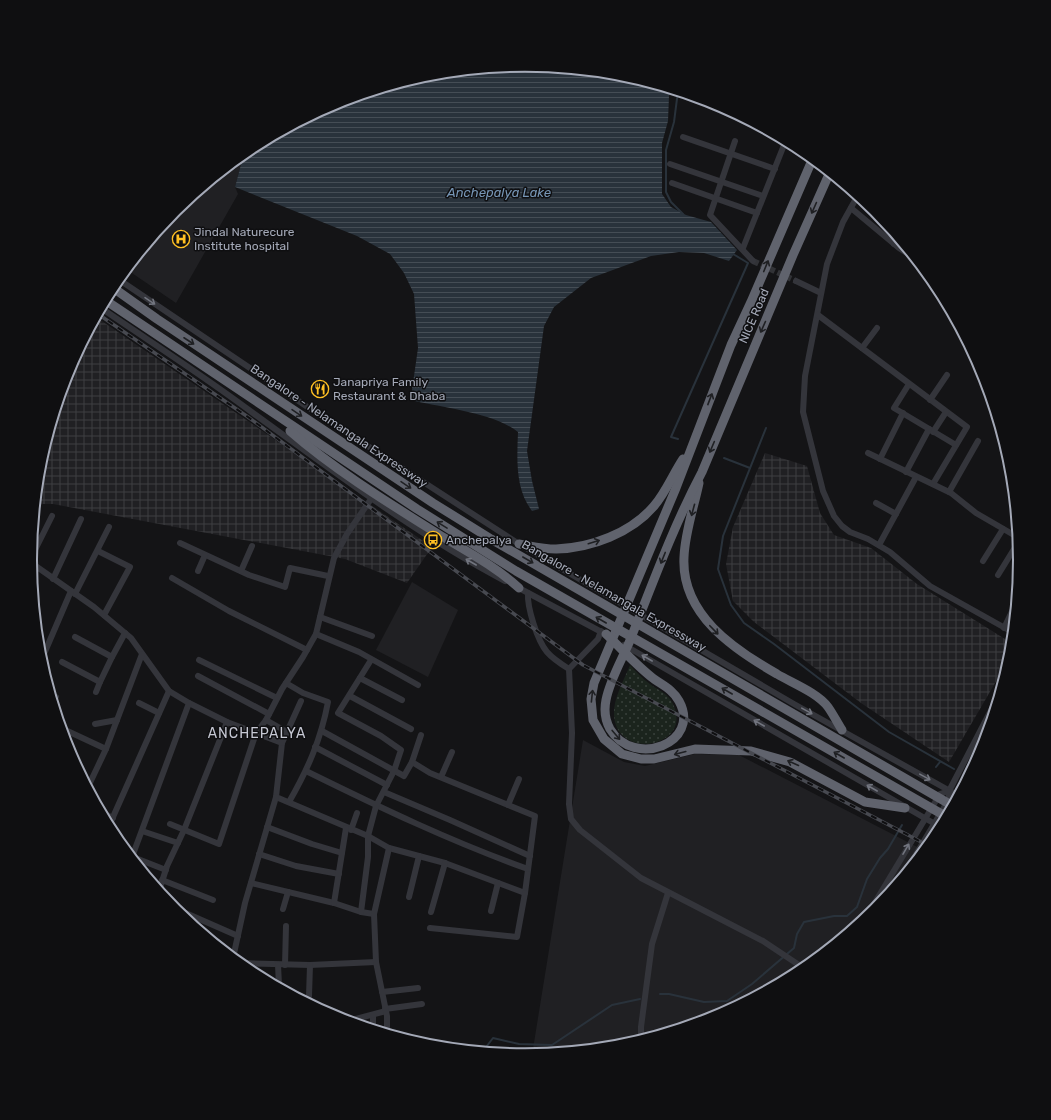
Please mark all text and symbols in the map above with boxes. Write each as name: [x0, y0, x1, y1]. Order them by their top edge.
water label: Anchepalya Lake: [446, 185, 551, 200]
one-way arrow: [810, 201, 817, 213]
place label: Jindal Naturecure Institute hospital: [194, 225, 295, 253]
hospital icon: Jindal Naturecure Institute hospital: [171, 229, 191, 249]
one-way arrow: [763, 261, 771, 273]
street label: NICE Road: [736, 286, 772, 346]
one-way arrow: [144, 297, 155, 305]
one-way arrow: [758, 321, 766, 333]
one-way arrow: [184, 337, 195, 345]
street label: Bangalore - Nelamangala Expressway: [248, 361, 430, 491]
place label: Janapriya Family Restaurant & Dhaba: [333, 375, 445, 403]
restaurant icon: Janapriya Family Restaurant & Dhaba: [310, 379, 330, 399]
one-way arrow: [707, 393, 715, 405]
one-way arrow: [292, 409, 303, 417]
one-way arrow: [708, 440, 715, 452]
one-way arrow: [400, 481, 411, 489]
one-way arrow: [689, 503, 696, 516]
one-way arrow: [436, 520, 448, 528]
bus stop icon: Anchepalya: [423, 530, 443, 550]
place label: Anchepalya: [446, 533, 512, 547]
street label: Bangalore - Nelamangala Expressway: [519, 537, 709, 655]
one-way arrow: [588, 538, 601, 545]
one-way arrow: [658, 552, 666, 564]
one-way arrow: [522, 557, 534, 565]
one-way arrow: [465, 558, 477, 566]
one-way arrow: [595, 615, 607, 623]
one-way arrow: [710, 625, 719, 635]
one-way arrow: [641, 653, 653, 661]
one-way arrow: [721, 687, 733, 694]
one-way arrow: [588, 690, 595, 703]
one-way arrow: [800, 707, 812, 715]
one-way arrow: [753, 719, 765, 727]
district label: ANCHEPALYA: [208, 725, 306, 742]
one-way arrow: [611, 730, 620, 741]
one-way arrow: [674, 749, 687, 757]
one-way arrow: [834, 751, 846, 759]
one-way arrow: [787, 759, 799, 767]
one-way arrow: [919, 773, 931, 781]
one-way arrow: [866, 784, 878, 792]
one-way arrow: [903, 843, 911, 855]

